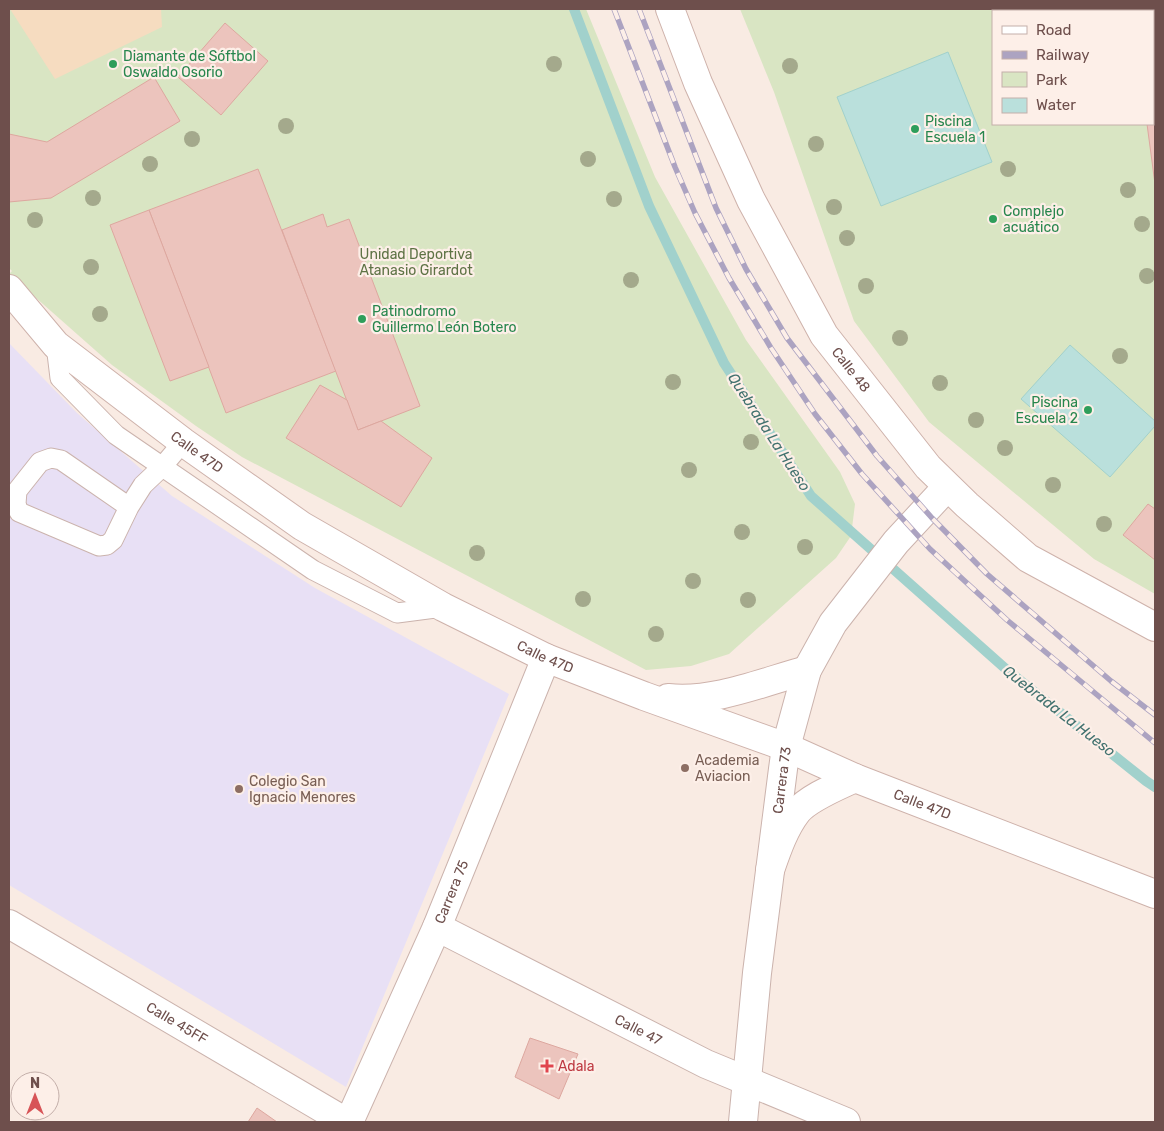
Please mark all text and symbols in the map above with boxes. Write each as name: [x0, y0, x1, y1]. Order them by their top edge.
legend: [992, 10, 1154, 125]
text: Road: [1036, 21, 1072, 39]
text: Railway: [1036, 46, 1090, 64]
place label: Diamante de Sóftbol Oswaldo Osorio: [123, 48, 256, 81]
marker: Diamante de Sóftbol Oswaldo Osorio: [107, 58, 119, 70]
text: Park: [1036, 71, 1067, 89]
text: Water: [1036, 96, 1076, 114]
place label: Piscina Escuela 1: [925, 113, 985, 146]
marker: Piscina Escuela 1: [909, 123, 921, 135]
place label: Complejo acuático: [1003, 203, 1064, 236]
marker: Complejo acuático: [987, 213, 999, 225]
park label: Unidad Deportiva Atanasio Girardot: [359, 246, 473, 279]
place label: Patinodromo Guillermo León Botero: [372, 303, 517, 336]
marker: Patinodromo Guillermo León Botero: [356, 313, 368, 325]
street label: Calle 48: [828, 344, 874, 396]
water label: Quebrada La Hueso: [724, 369, 814, 495]
place label: Piscina Escuela 2: [1016, 394, 1078, 427]
marker: Piscina Escuela 2: [1082, 404, 1094, 416]
street label: Calle 47D: [167, 428, 226, 477]
street label: Calle 47D: [514, 637, 576, 677]
water label: Quebrada La Hueso: [999, 662, 1119, 761]
street label: Carrera 73: [769, 746, 795, 815]
place label: Academia Aviacion: [695, 752, 759, 785]
marker: Academia Aviacion: [679, 762, 691, 774]
place label: Colegio San Ignacio Menores: [249, 773, 356, 806]
marker: Colegio San Ignacio Menores: [233, 783, 245, 795]
street label: Calle 47D: [891, 786, 953, 823]
street label: Carrera 75: [431, 858, 472, 926]
street label: Calle 45FF: [143, 999, 211, 1048]
street label: Calle 47: [612, 1011, 665, 1049]
place label: Adala: [558, 1058, 594, 1075]
marker: Adala: [540, 1059, 554, 1073]
north arrow: [10, 1071, 60, 1121]
text: N: [30, 1075, 40, 1092]

